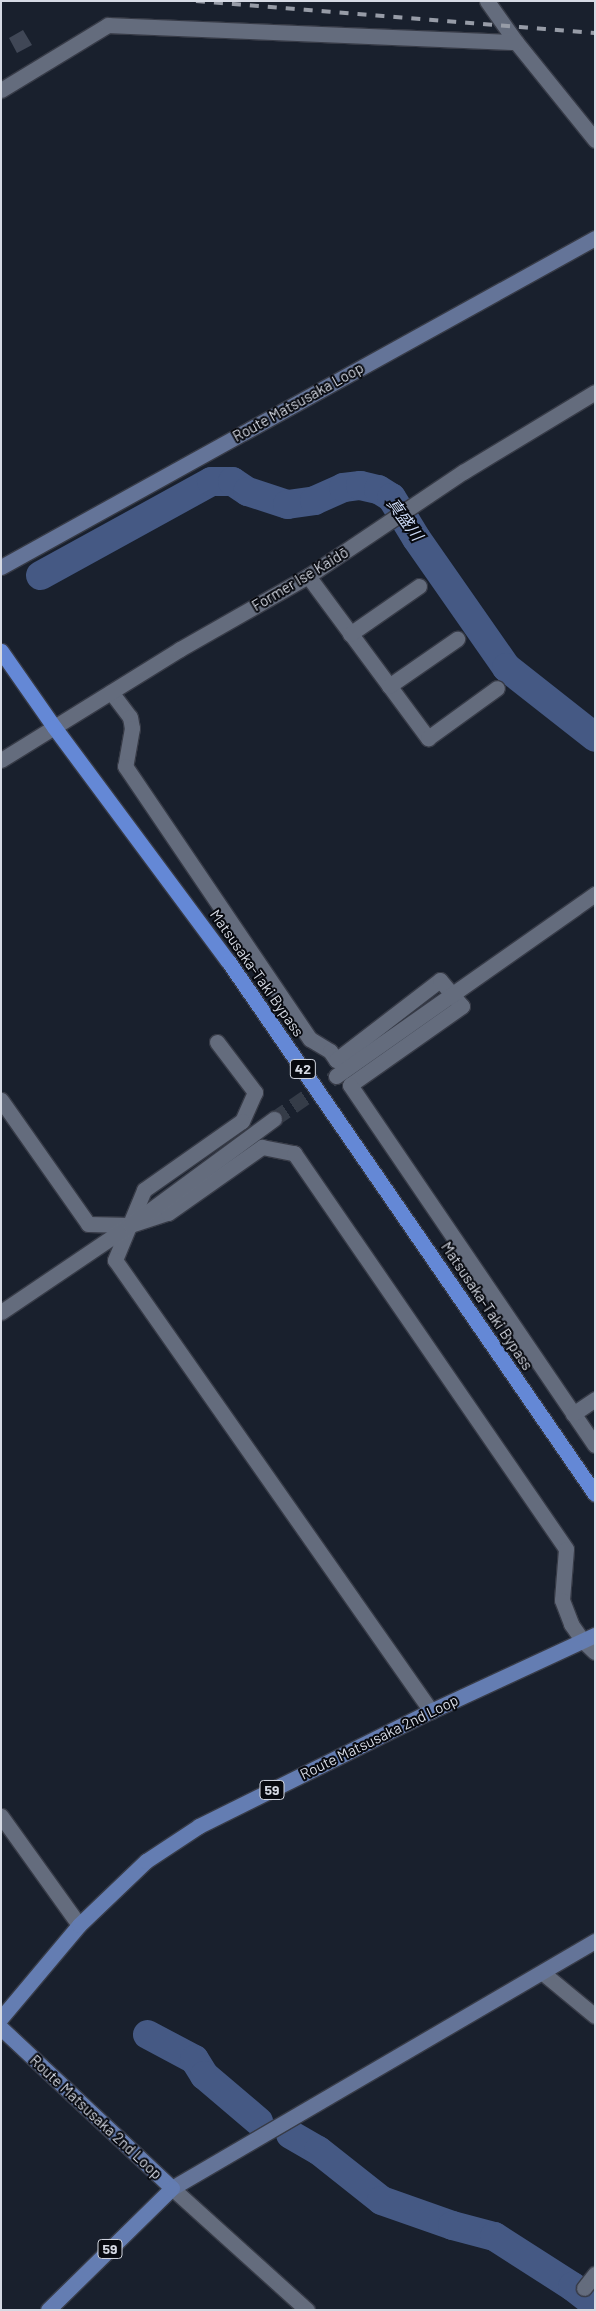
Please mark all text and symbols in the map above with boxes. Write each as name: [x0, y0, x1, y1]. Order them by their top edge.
street label: Route Matsusaka Loop: [229, 359, 367, 445]
water label: 真盛川: [383, 494, 427, 544]
street label: Former Ise Kaidō: [249, 543, 351, 615]
street label: Matsusaka-Taki Bypass: [206, 906, 308, 1040]
road number: 42: [289, 1058, 317, 1080]
street label: Matsusaka-Taki Bypass: [437, 1238, 537, 1374]
street label: Route Matsusaka 2nd Loop: [297, 1691, 461, 1783]
road number: 59: [260, 1778, 284, 1802]
street label: Route Matsusaka 2nd Loop: [26, 2051, 166, 2183]
road number: 59: [98, 2238, 122, 2260]

